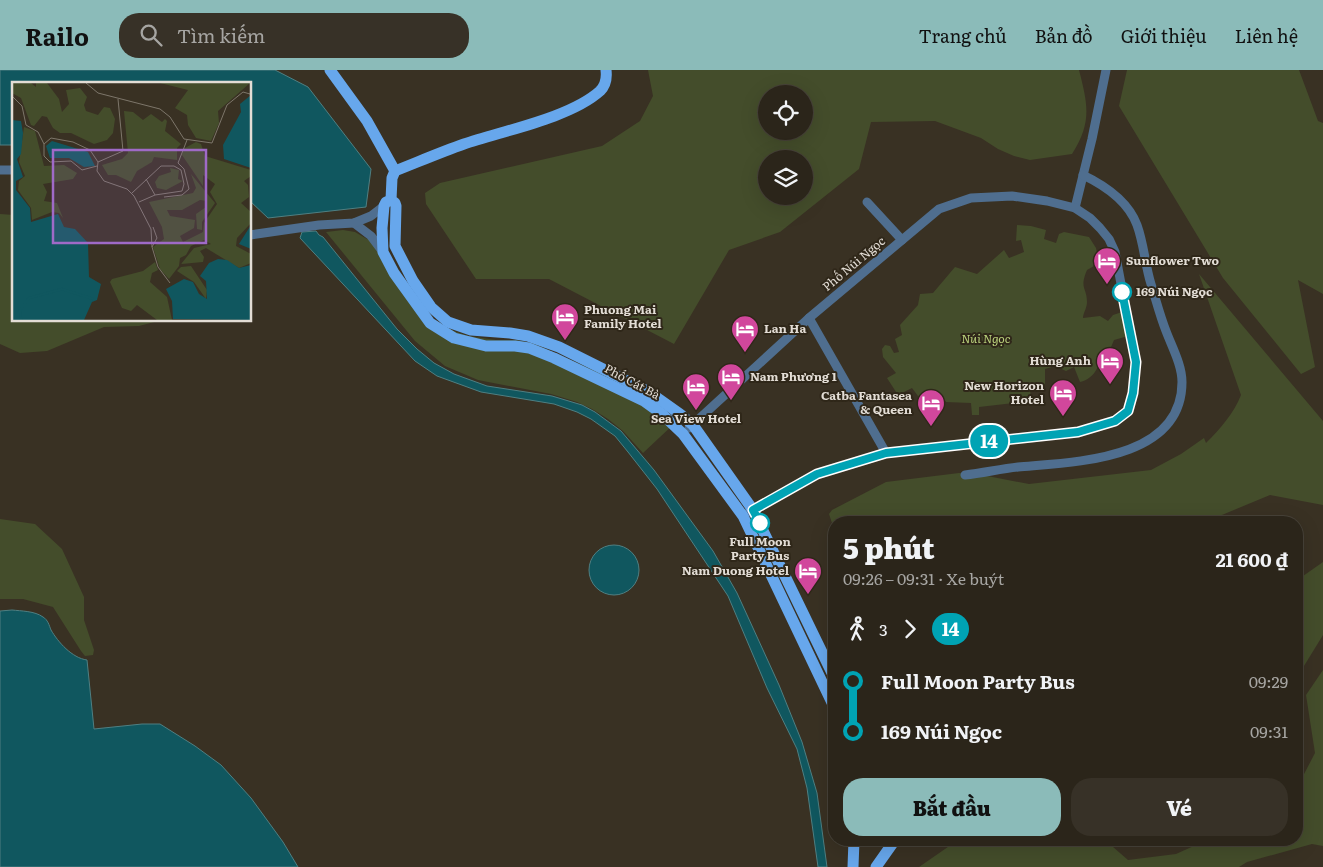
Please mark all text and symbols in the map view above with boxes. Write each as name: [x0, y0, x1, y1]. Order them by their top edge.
search box: [119, 13, 469, 58]
text: Railo: [25, 18, 89, 53]
icon: search: [137, 21, 165, 49]
text: Tìm kiếm: [177, 21, 265, 49]
text: Trang chủ: [919, 22, 1007, 49]
text: Bản đồ: [1035, 22, 1093, 49]
text: Giới thiệu: [1121, 22, 1207, 49]
text: Liên hệ: [1235, 22, 1298, 49]
inset map: [12, 82, 251, 321]
map controls: [758, 85, 813, 205]
button: locate: [758, 85, 813, 140]
button: layers: [758, 150, 813, 205]
street label: Phố Núi Ngọc: [818, 232, 889, 295]
hotel icon: Sunflower Two: [1092, 246, 1122, 285]
place label: Sunflower Two: [1126, 251, 1220, 269]
marker: 169 Núi Ngọc: [1112, 282, 1132, 302]
place label: 169 Núi Ngọc: [1136, 282, 1213, 300]
place label: Phuong Mai Family Hotel: [584, 300, 662, 332]
hotel icon: Phuong Mai Family Hotel: [550, 302, 580, 341]
hotel icon: Lan Ha: [730, 314, 760, 353]
place label: Lan Ha: [764, 319, 806, 337]
park label: Núi Ngọc: [961, 329, 1011, 347]
hotel icon: Hùng Anh: [1095, 346, 1125, 385]
place label: Hùng Anh: [1030, 351, 1091, 369]
street label: Phố Cát Bà: [602, 359, 664, 404]
hotel icon: Nam Phương 1: [716, 362, 746, 401]
place label: Nam Phương 1: [750, 367, 837, 385]
hotel icon: Sea View Hotel: [681, 372, 711, 411]
place label: New Horizon Hotel: [964, 376, 1045, 408]
hotel icon: New Horizon Hotel: [1048, 378, 1078, 417]
place label: Catba Fantasea & Queen: [821, 386, 913, 418]
hotel icon: Catba Fantasea & Queen: [916, 388, 946, 427]
place label: Sea View Hotel: [651, 409, 742, 427]
line badge: 14: [966, 425, 1012, 457]
text: 14: [980, 427, 998, 454]
marker: Full Moon Party Bus: [750, 513, 770, 533]
text: 5 phút: [843, 526, 935, 568]
place label: Full Moon Party Bus: [729, 532, 792, 564]
text: 21 600 ₫: [1215, 545, 1288, 573]
hotel icon: Nam Duong Hotel: [793, 556, 823, 595]
place label: Nam Duong Hotel: [682, 561, 790, 579]
text: 09:26 – 09:31 · Xe buýt: [843, 566, 1004, 590]
icon: walk: [843, 615, 871, 643]
icon: forward: [896, 615, 924, 643]
text: 14: [942, 615, 959, 642]
text: 3: [879, 617, 888, 641]
text: Full Moon Party Bus: [881, 667, 1075, 695]
text: 09:29: [1249, 669, 1288, 693]
text: 169 Núi Ngọc: [881, 717, 1002, 745]
text: 09:31: [1250, 719, 1288, 743]
button: Bắt đầu: [843, 778, 1061, 836]
button: Vé: [1071, 778, 1288, 836]

